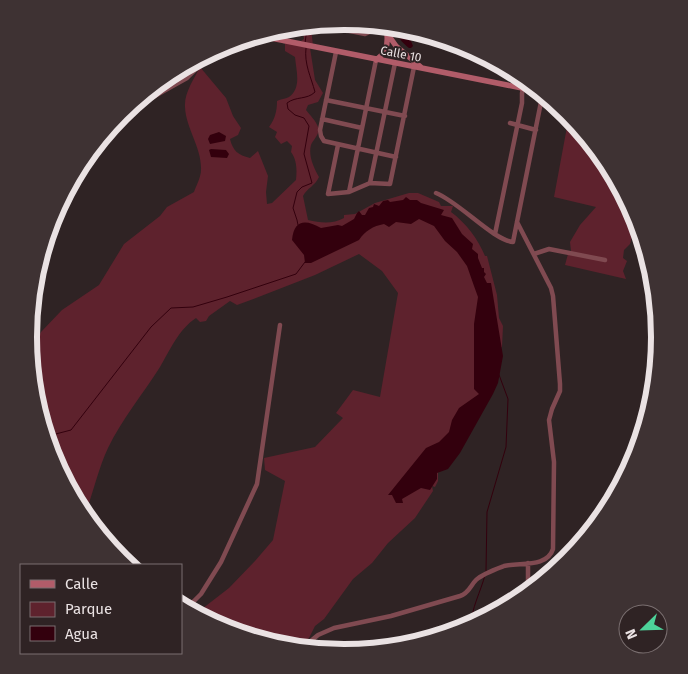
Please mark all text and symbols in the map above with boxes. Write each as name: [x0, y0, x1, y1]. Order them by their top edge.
street label: Calle 10: [379, 43, 423, 65]
legend: [20, 564, 182, 654]
text: Calle: [65, 575, 98, 593]
text: Parque: [65, 600, 112, 618]
north arrow: [618, 604, 668, 654]
text: Agua: [65, 625, 98, 643]
text: N: [622, 626, 641, 641]

